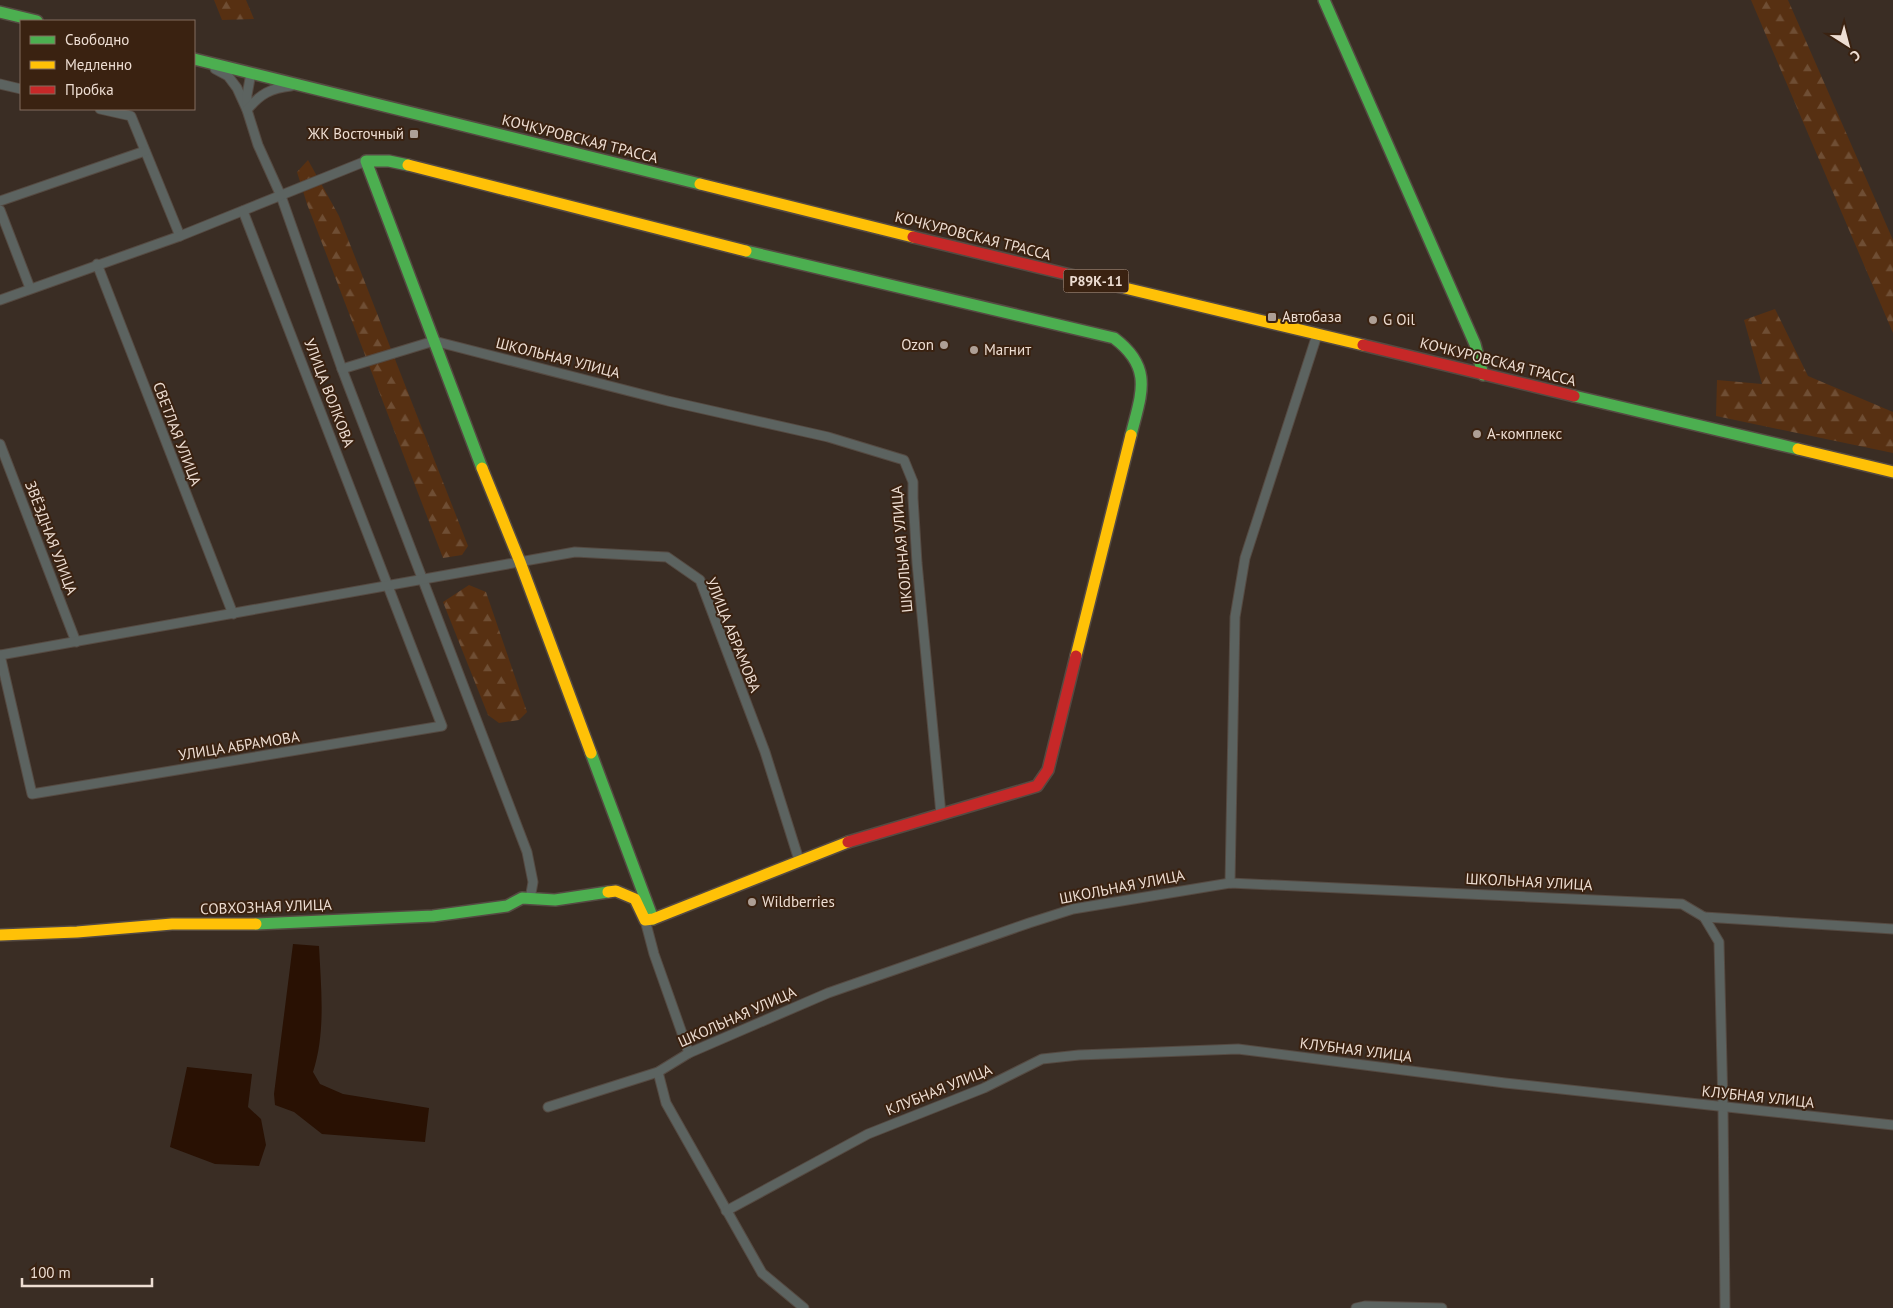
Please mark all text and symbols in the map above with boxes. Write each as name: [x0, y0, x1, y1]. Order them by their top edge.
legend: [20, 20, 195, 110]
north arrow: [1823, 20, 1873, 70]
text: Свободно: [65, 30, 129, 49]
text: С: [1847, 46, 1864, 65]
text: Медленно: [65, 55, 132, 74]
text: Пробка: [65, 80, 114, 99]
street label: КОЧКУРОВСКАЯ ТРАССА: [500, 110, 660, 167]
place label: ЖК Восточный: [307, 124, 404, 143]
marker: ЖК Восточный: [408, 128, 420, 140]
street label: КОЧКУРОВСКАЯ ТРАССА: [893, 207, 1053, 264]
road number: Р89К-11: [1064, 270, 1128, 292]
place label: Автобаза: [1282, 307, 1342, 326]
place label: G Oil: [1383, 310, 1415, 329]
marker: Автобаза: [1266, 311, 1278, 323]
marker: G Oil: [1367, 314, 1379, 326]
street label: ШКОЛЬНАЯ УЛИЦА: [494, 333, 622, 382]
street label: КОЧКУРОВСКАЯ ТРАССА: [1418, 333, 1578, 390]
place label: Ozon: [901, 335, 934, 354]
street label: УЛИЦА ВОЛКОВА: [300, 336, 359, 450]
marker: Ozon: [938, 339, 950, 351]
place label: Магнит: [984, 340, 1031, 359]
marker: Магнит: [968, 344, 980, 356]
street label: СВЕТЛАЯ УЛИЦА: [149, 379, 206, 489]
place label: А-комплекс: [1487, 424, 1562, 443]
marker: А-комплекс: [1471, 428, 1483, 440]
street label: ЗВЁЗДНАЯ УЛИЦА: [21, 478, 82, 598]
street label: ШКОЛЬНАЯ УЛИЦА: [886, 485, 917, 613]
street label: УЛИЦА АБРАМОВА: [702, 575, 765, 695]
street label: УЛИЦА АБРАМОВА: [177, 727, 301, 764]
street label: ШКОЛЬНАЯ УЛИЦА: [1058, 865, 1186, 908]
street label: ШКОЛЬНАЯ УЛИЦА: [1465, 869, 1593, 894]
place label: Wildberries: [762, 892, 835, 911]
street label: СОВХОЗНАЯ УЛИЦА: [200, 895, 332, 918]
marker: Wildberries: [746, 896, 758, 908]
street label: ШКОЛЬНАЯ УЛИЦА: [675, 982, 799, 1051]
street label: КЛУБНАЯ УЛИЦА: [1299, 1033, 1414, 1066]
street label: КЛУБНАЯ УЛИЦА: [883, 1059, 995, 1120]
street label: КЛУБНАЯ УЛИЦА: [1701, 1081, 1815, 1112]
scale bar: [22, 1256, 152, 1288]
text: 100 m: [30, 1263, 71, 1282]

